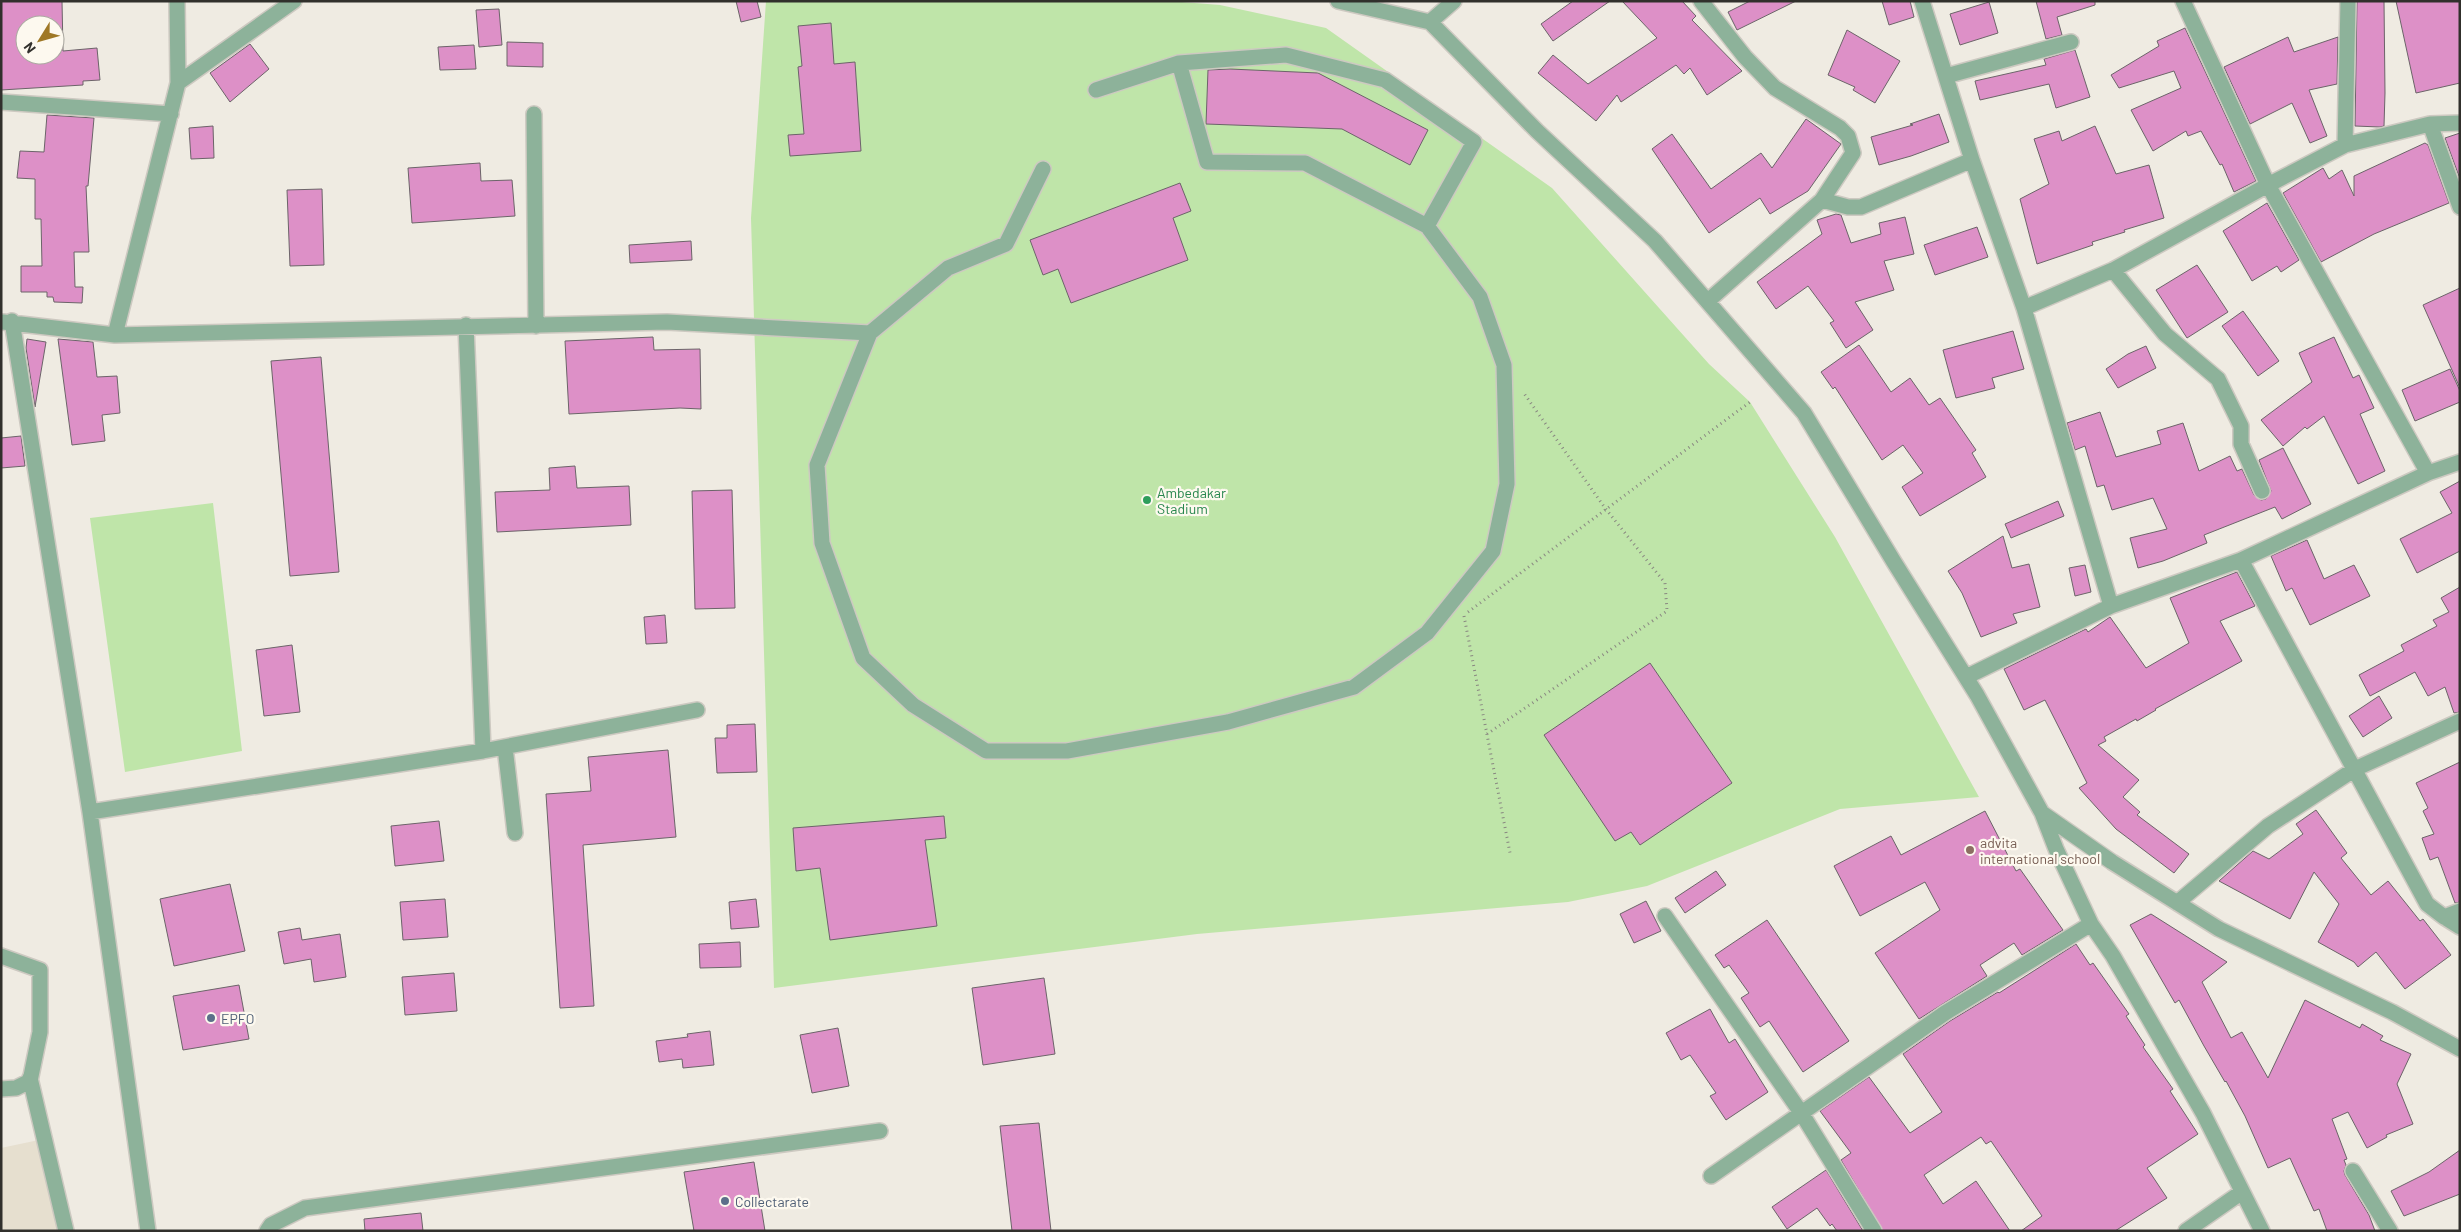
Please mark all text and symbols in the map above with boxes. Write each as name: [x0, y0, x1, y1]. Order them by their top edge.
north arrow: [15, 15, 65, 65]
text: N: [20, 39, 39, 57]
place label: Ambedakar Stadium: [1157, 484, 1226, 517]
marker: Ambedakar Stadium: [1141, 494, 1153, 506]
place label: advita international school: [1980, 834, 2100, 867]
marker: advita international school: [1964, 844, 1976, 856]
place label: EPFO: [221, 1010, 254, 1027]
marker: EPFO: [205, 1012, 217, 1024]
place label: Collectarate: [735, 1193, 809, 1210]
marker: Collectarate: [719, 1195, 731, 1207]

